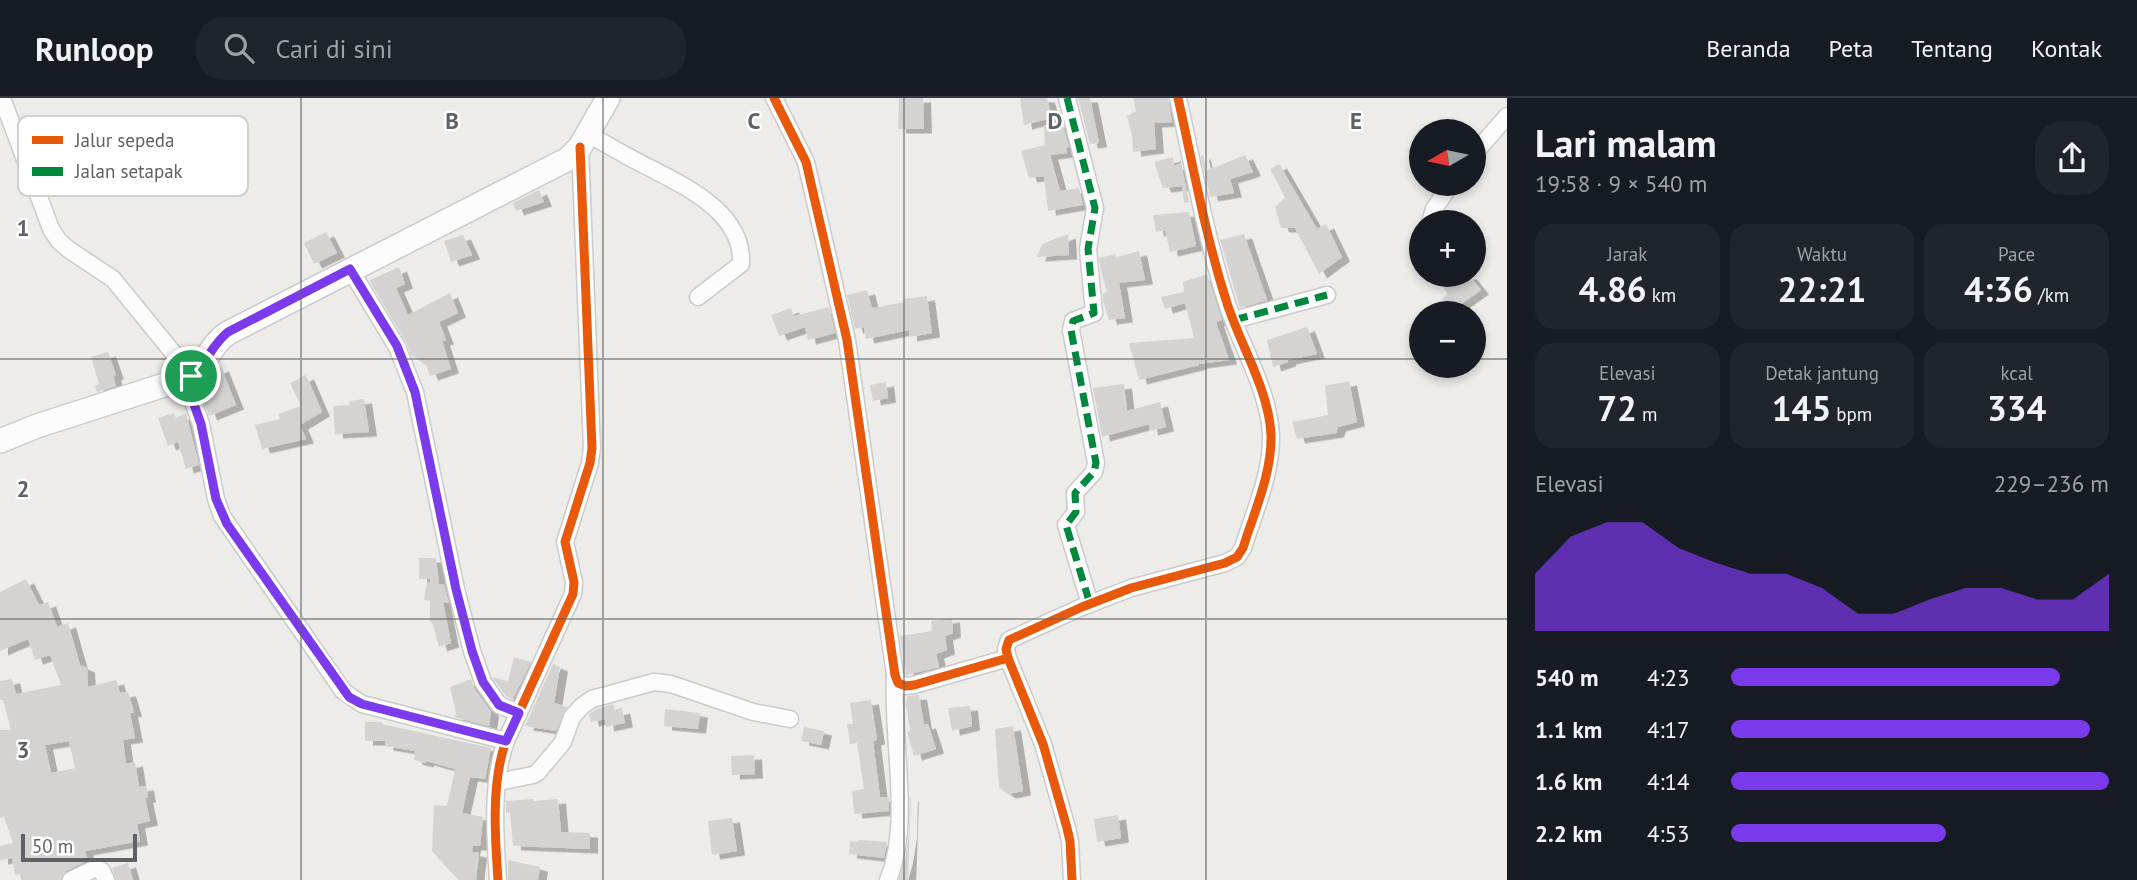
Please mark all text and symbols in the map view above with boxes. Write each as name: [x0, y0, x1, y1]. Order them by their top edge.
search box: [196, 17, 686, 80]
text: Runloop: [35, 27, 154, 70]
icon: search: [220, 29, 258, 67]
text: Cari di sini: [276, 32, 393, 65]
text: Beranda: [1706, 33, 1791, 64]
text: Peta: [1829, 33, 1873, 64]
text: Tentang: [1911, 33, 1993, 64]
text: Kontak: [2031, 33, 2102, 64]
text: B: [445, 106, 459, 135]
text: C: [748, 106, 761, 135]
text: D: [1048, 106, 1062, 135]
text: E: [1350, 106, 1362, 135]
legend: [18, 116, 248, 196]
text: Lari malam: [1535, 118, 1717, 167]
north arrow: [1409, 119, 1486, 196]
map controls: [1409, 119, 1486, 378]
button: share: [2035, 121, 2109, 195]
text: Jalur sepeda: [74, 128, 175, 152]
text: Jalan setapak: [74, 159, 183, 183]
text: 19:58 · 9 × 540 m: [1535, 169, 1707, 198]
button: +: [1409, 210, 1486, 287]
text: 1: [16, 213, 30, 242]
text: Jarak: [1607, 242, 1647, 266]
text: Waktu: [1797, 242, 1847, 266]
text: Pace: [1998, 242, 2035, 266]
text: 4.86: [1578, 266, 1647, 312]
text: 22:21: [1778, 266, 1866, 312]
text: 4:36: [1964, 266, 2033, 312]
text: km: [1647, 283, 1676, 307]
text: /km: [2033, 283, 2069, 307]
button: −: [1409, 301, 1486, 378]
pin: [161, 346, 221, 406]
icon: arrive: [172, 357, 210, 395]
text: Elevasi: [1599, 361, 1656, 385]
text: Detak jantung: [1765, 361, 1879, 385]
text: kcal: [2000, 361, 2033, 385]
text: 72: [1597, 385, 1637, 431]
text: 145: [1772, 385, 1831, 431]
text: 334: [1987, 385, 2046, 431]
text: m: [1637, 402, 1657, 426]
text: bpm: [1831, 402, 1872, 426]
text: Elevasi: [1535, 469, 1604, 498]
text: 229–236 m: [1994, 469, 2109, 498]
text: 2: [16, 474, 30, 503]
text: 540 m: [1535, 663, 1598, 692]
text: 4:23: [1647, 663, 1690, 692]
text: 1.1 km: [1535, 715, 1602, 744]
text: 4:17: [1647, 715, 1690, 744]
text: 3: [16, 735, 30, 764]
text: 1.6 km: [1535, 767, 1602, 796]
text: 4:14: [1647, 767, 1690, 796]
text: 2.2 km: [1535, 819, 1602, 848]
text: 4:53: [1647, 819, 1690, 848]
scale bar: [21, 831, 136, 863]
text: 50 m: [32, 834, 73, 858]

